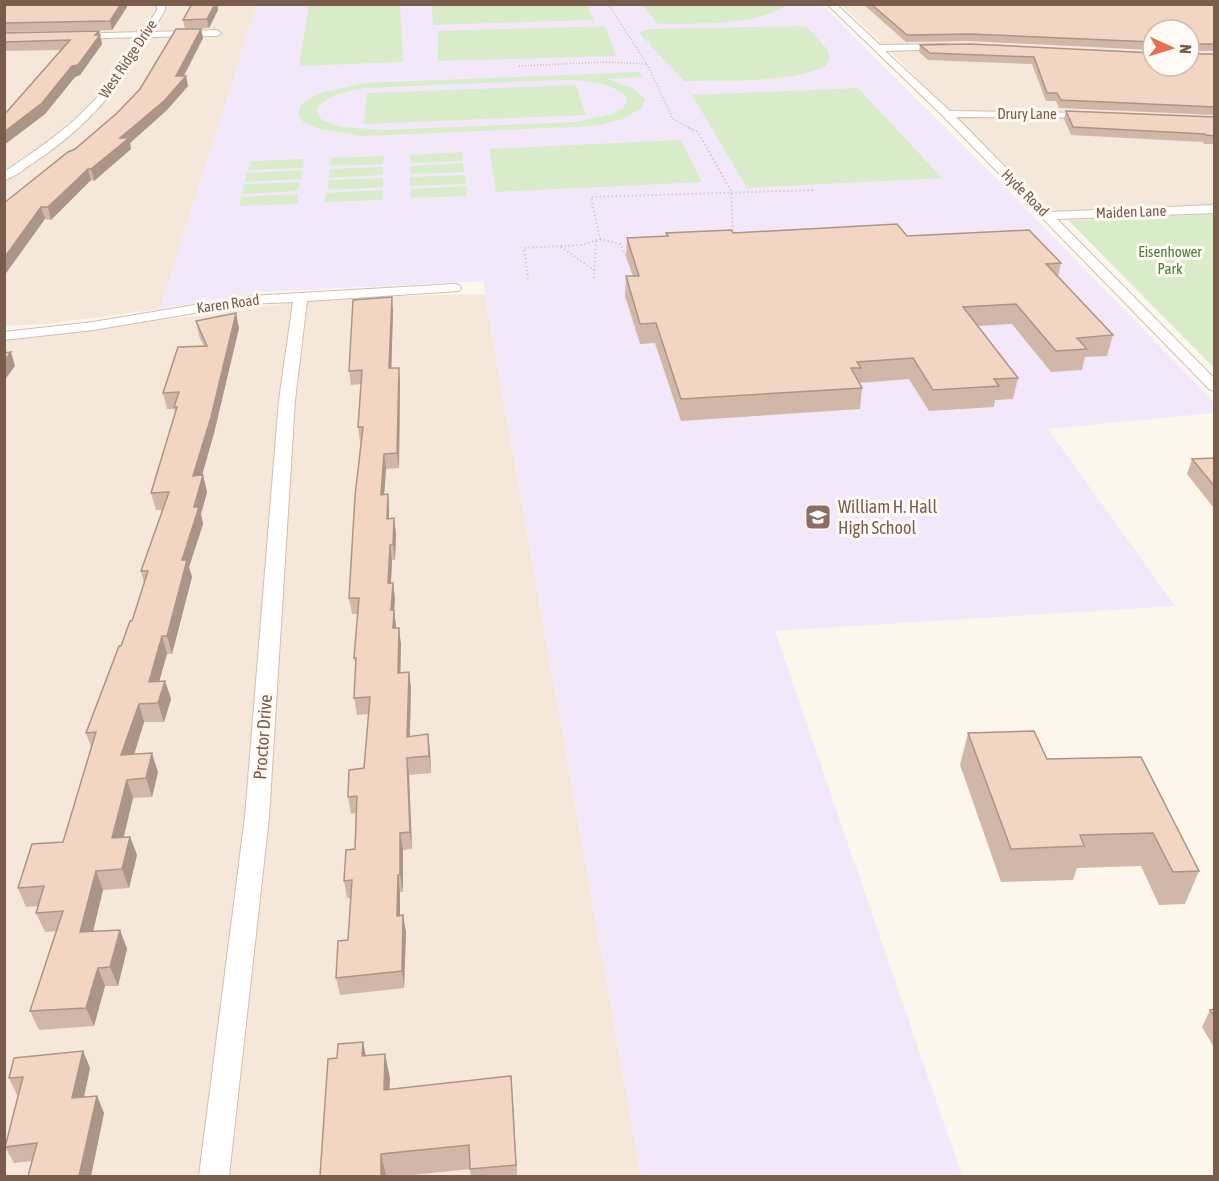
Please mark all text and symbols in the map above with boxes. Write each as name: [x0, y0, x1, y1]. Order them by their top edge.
street label: West Ridge Drive: [95, 16, 160, 101]
north arrow: [1141, 18, 1201, 78]
text: N: [1177, 44, 1195, 54]
street label: Drury Lane: [997, 105, 1057, 122]
street label: Hyde Road: [998, 166, 1052, 220]
street label: Maiden Lane: [1095, 202, 1167, 221]
park label: Eisenhower Park: [1138, 243, 1202, 277]
street label: Karen Road: [195, 291, 260, 316]
place label: William H. Hall High School: [838, 496, 937, 538]
school or university icon: William H. Hall High School: [803, 502, 833, 532]
street label: Proctor Drive: [249, 694, 276, 780]

